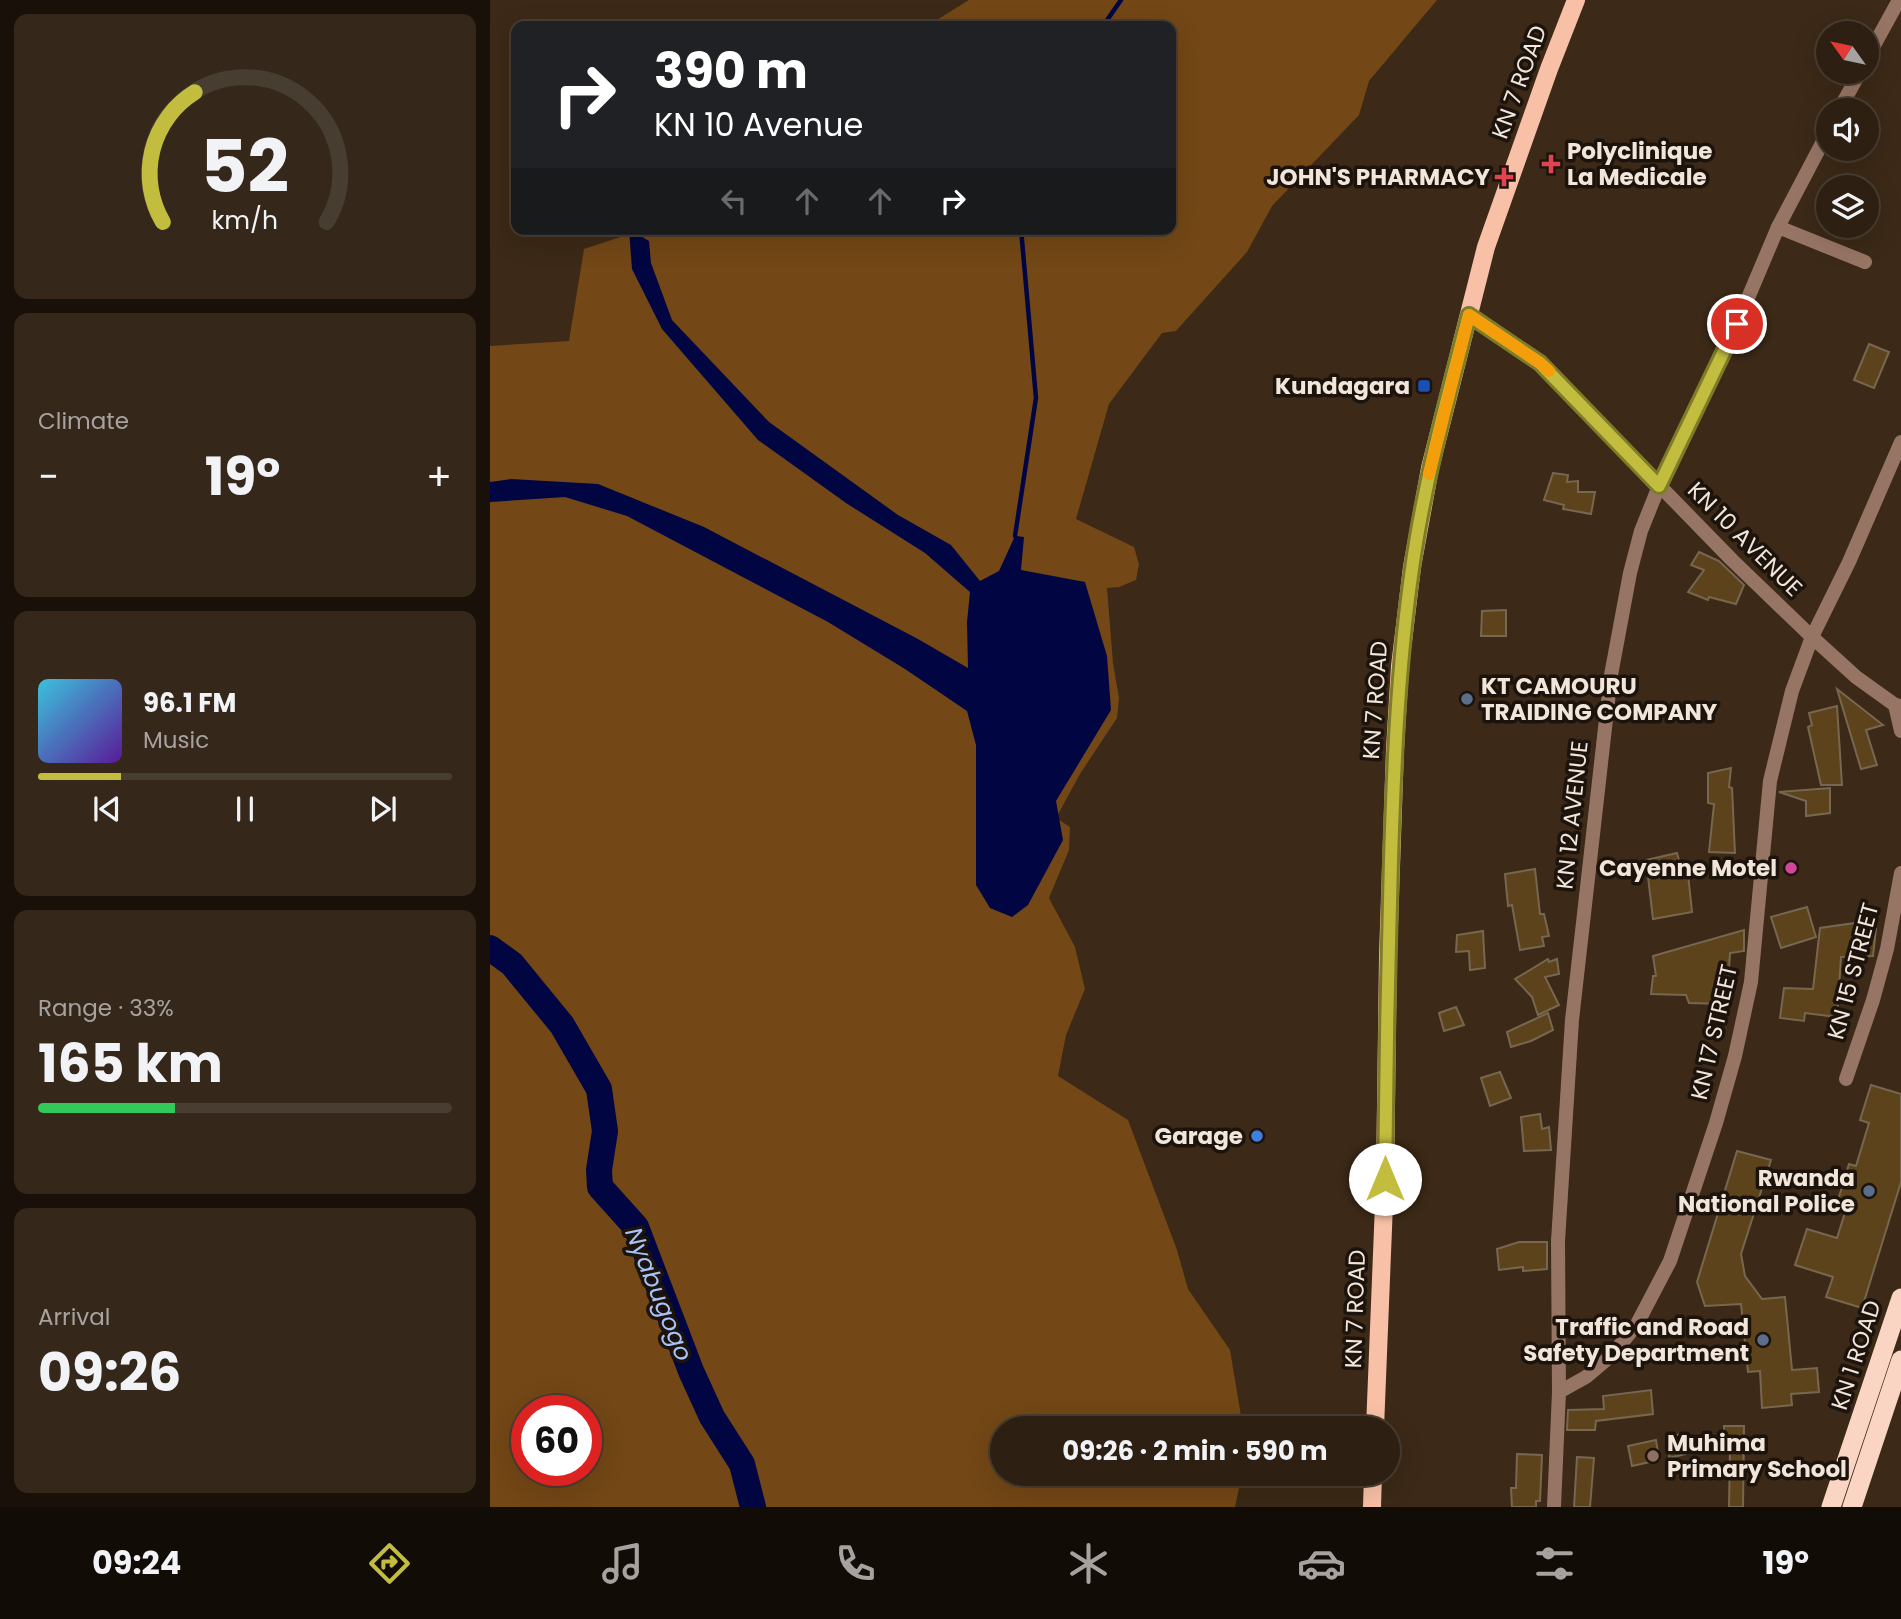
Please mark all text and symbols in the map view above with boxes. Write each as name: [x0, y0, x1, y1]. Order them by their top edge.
street label: KN 7 ROAD: [1484, 21, 1554, 143]
north arrow: [1816, 21, 1880, 84]
map controls: [1816, 21, 1879, 238]
text: 390 m: [654, 37, 808, 105]
icon: right: [539, 49, 630, 140]
button: sound: [1816, 98, 1879, 161]
text: KN 10 Avenue: [654, 102, 863, 147]
text: 52: [201, 117, 289, 218]
place label: Polyclinique La Medicale: [1567, 135, 1712, 193]
marker: Polyclinique La Medicale: [1541, 154, 1561, 174]
place label: JOHN'S PHARMACY: [1266, 161, 1491, 193]
marker: JOHN'S PHARMACY: [1496, 169, 1512, 185]
button: layers: [1816, 175, 1879, 238]
icon: left: [715, 182, 753, 220]
icon: ahead: [788, 182, 826, 220]
icon: ahead: [861, 182, 899, 220]
icon: right: [934, 182, 972, 220]
text: km/h: [212, 203, 278, 238]
pin: [1707, 294, 1767, 354]
icon: arrive: [1718, 305, 1756, 343]
place label: Kundagara: [1275, 370, 1410, 402]
marker: Kundagara: [1416, 378, 1432, 394]
text: Climate: [38, 405, 129, 437]
text: 19°: [205, 440, 280, 513]
text: −: [38, 450, 59, 503]
text: +: [426, 450, 452, 503]
street label: KN 10 AVENUE: [1681, 475, 1809, 603]
street label: KN 7 ROAD: [1355, 640, 1395, 760]
place label: KT CAMOURU TRAIDING COMPANY: [1481, 670, 1718, 728]
text: 96.1 FM: [143, 685, 236, 721]
marker: KT CAMOURU TRAIDING COMPANY: [1459, 691, 1475, 707]
text: Music: [143, 724, 209, 756]
street label: KN 12 AVENUE: [1548, 739, 1596, 891]
icon: previous: [88, 790, 126, 828]
icon: pause: [226, 790, 264, 828]
icon: next: [364, 790, 402, 828]
place label: Cayenne Motel: [1599, 852, 1777, 884]
marker: Cayenne Motel: [1783, 860, 1799, 876]
street label: KN 15 STREET: [1819, 899, 1887, 1043]
street label: KN 17 STREET: [1683, 961, 1745, 1103]
text: Range · 33%: [38, 992, 174, 1024]
text: 165 km: [38, 1027, 223, 1100]
place label: Garage: [1155, 1120, 1243, 1152]
marker: Garage: [1249, 1128, 1265, 1144]
position arrow: [1348, 1142, 1422, 1216]
place label: Rwanda National Police: [1678, 1162, 1855, 1220]
marker: Rwanda National Police: [1861, 1183, 1877, 1199]
water label: Nyabugogo: [617, 1222, 701, 1366]
street label: KN 7 ROAD: [1337, 1249, 1373, 1369]
street label: KN 1 ROAD: [1823, 1296, 1889, 1414]
text: Arrival: [38, 1301, 110, 1333]
place label: Traffic and Road Safety Department: [1523, 1311, 1749, 1369]
marker: Traffic and Road Safety Department: [1755, 1332, 1771, 1348]
text: 09:26: [38, 1336, 181, 1409]
speed limit sign: 60: [511, 1395, 602, 1486]
place label: Muhima Primary School: [1667, 1427, 1847, 1485]
text: 09:26 · 2 min · 590 m: [1062, 1433, 1328, 1469]
marker: Muhima Primary School: [1645, 1448, 1661, 1464]
icon: directions: [365, 1539, 414, 1588]
icon: music: [598, 1539, 647, 1588]
icon: phone: [831, 1539, 880, 1588]
icon: climate: [1064, 1539, 1113, 1588]
icon: car: [1297, 1539, 1346, 1588]
icon: filters: [1530, 1539, 1579, 1588]
text: 09:24: [92, 1540, 182, 1585]
text: 19°: [1763, 1540, 1809, 1585]

